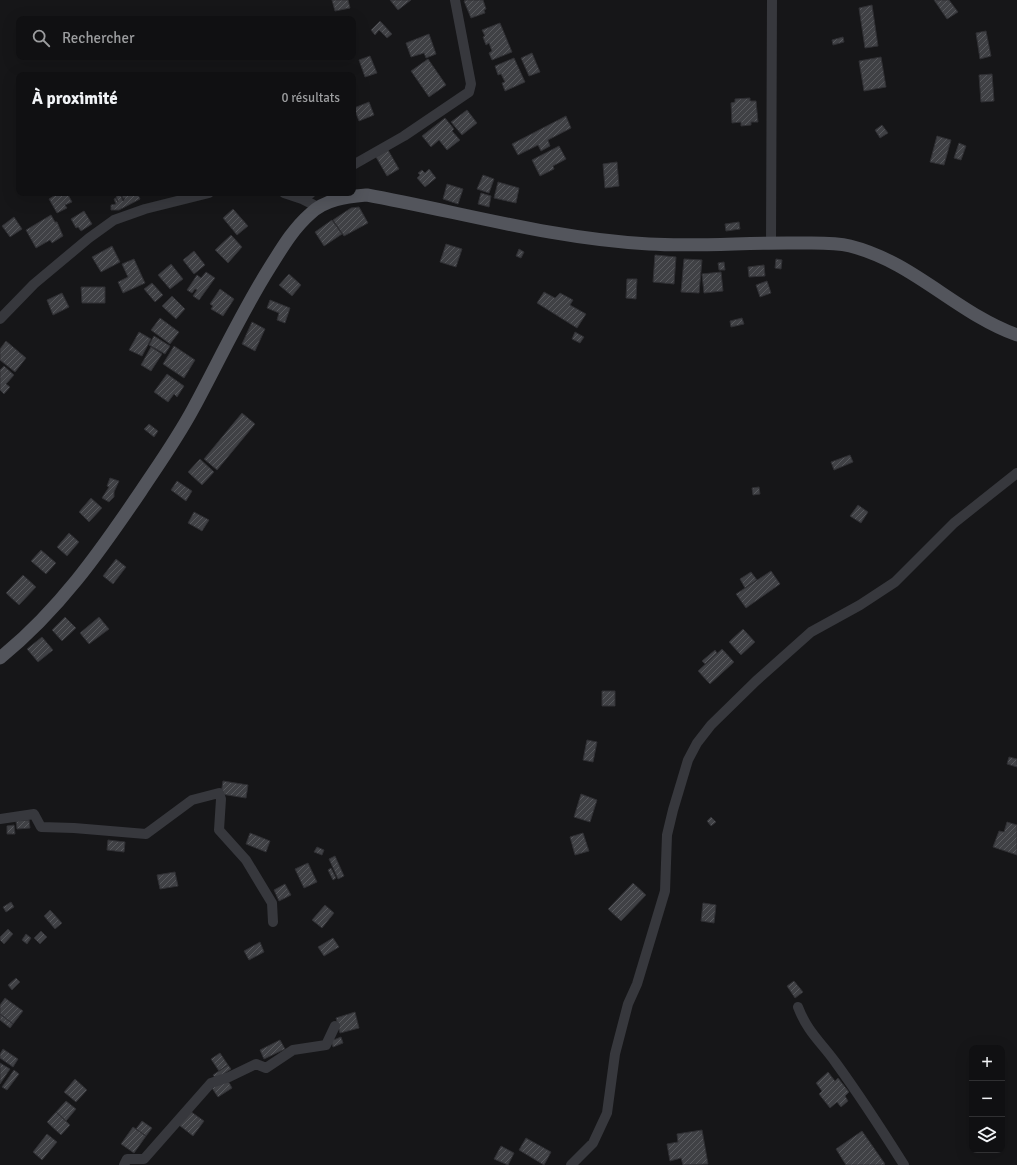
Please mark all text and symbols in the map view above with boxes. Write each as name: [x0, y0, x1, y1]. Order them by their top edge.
search box: [16, 16, 356, 60]
icon: search: [30, 27, 52, 49]
text: Rechercher: [62, 29, 135, 47]
text: À proximité: [32, 88, 118, 109]
text: 0 résultats: [281, 90, 340, 106]
map controls: [969, 1045, 1005, 1153]
button: +: [969, 1045, 1005, 1081]
button: −: [969, 1081, 1005, 1117]
button: layers: [969, 1117, 1005, 1153]

